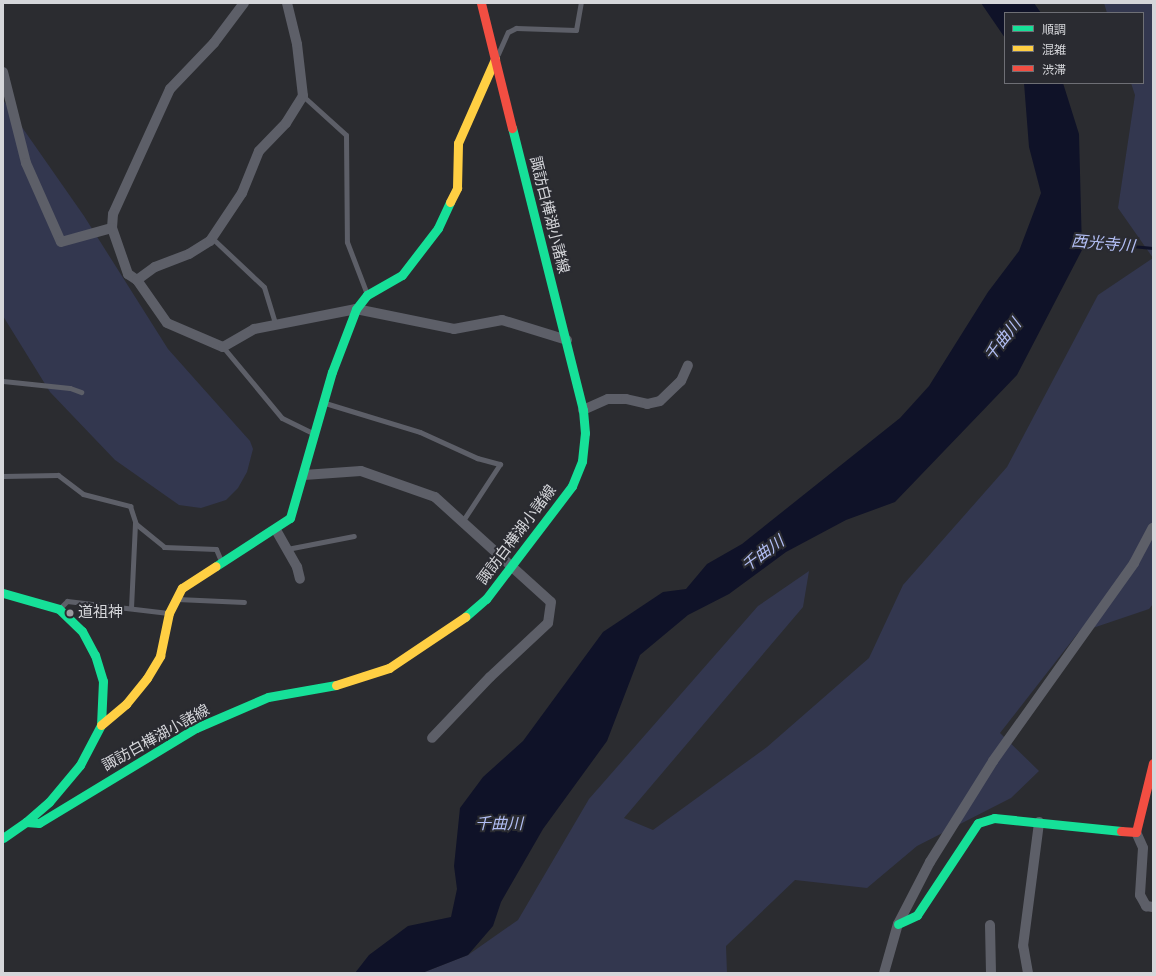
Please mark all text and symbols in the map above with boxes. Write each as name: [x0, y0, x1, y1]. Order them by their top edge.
legend: [1004, 12, 1144, 84]
text: 順調: [1042, 22, 1066, 37]
text: 混雑: [1042, 42, 1066, 57]
text: 渋滞: [1042, 62, 1066, 77]
street label: 諏訪白樺湖小諸線: [526, 155, 572, 275]
water label: 西光寺川: [1070, 232, 1136, 256]
water label: 千曲川: [981, 315, 1025, 365]
street label: 諏訪白樺湖小諸線: [474, 482, 560, 588]
water label: 千曲川: [738, 532, 788, 576]
place label: 道祖神: [78, 604, 123, 622]
marker: 道祖神: [65, 608, 75, 618]
street label: 諏訪白樺湖小諸線: [99, 701, 213, 775]
water label: 千曲川: [475, 814, 523, 834]

